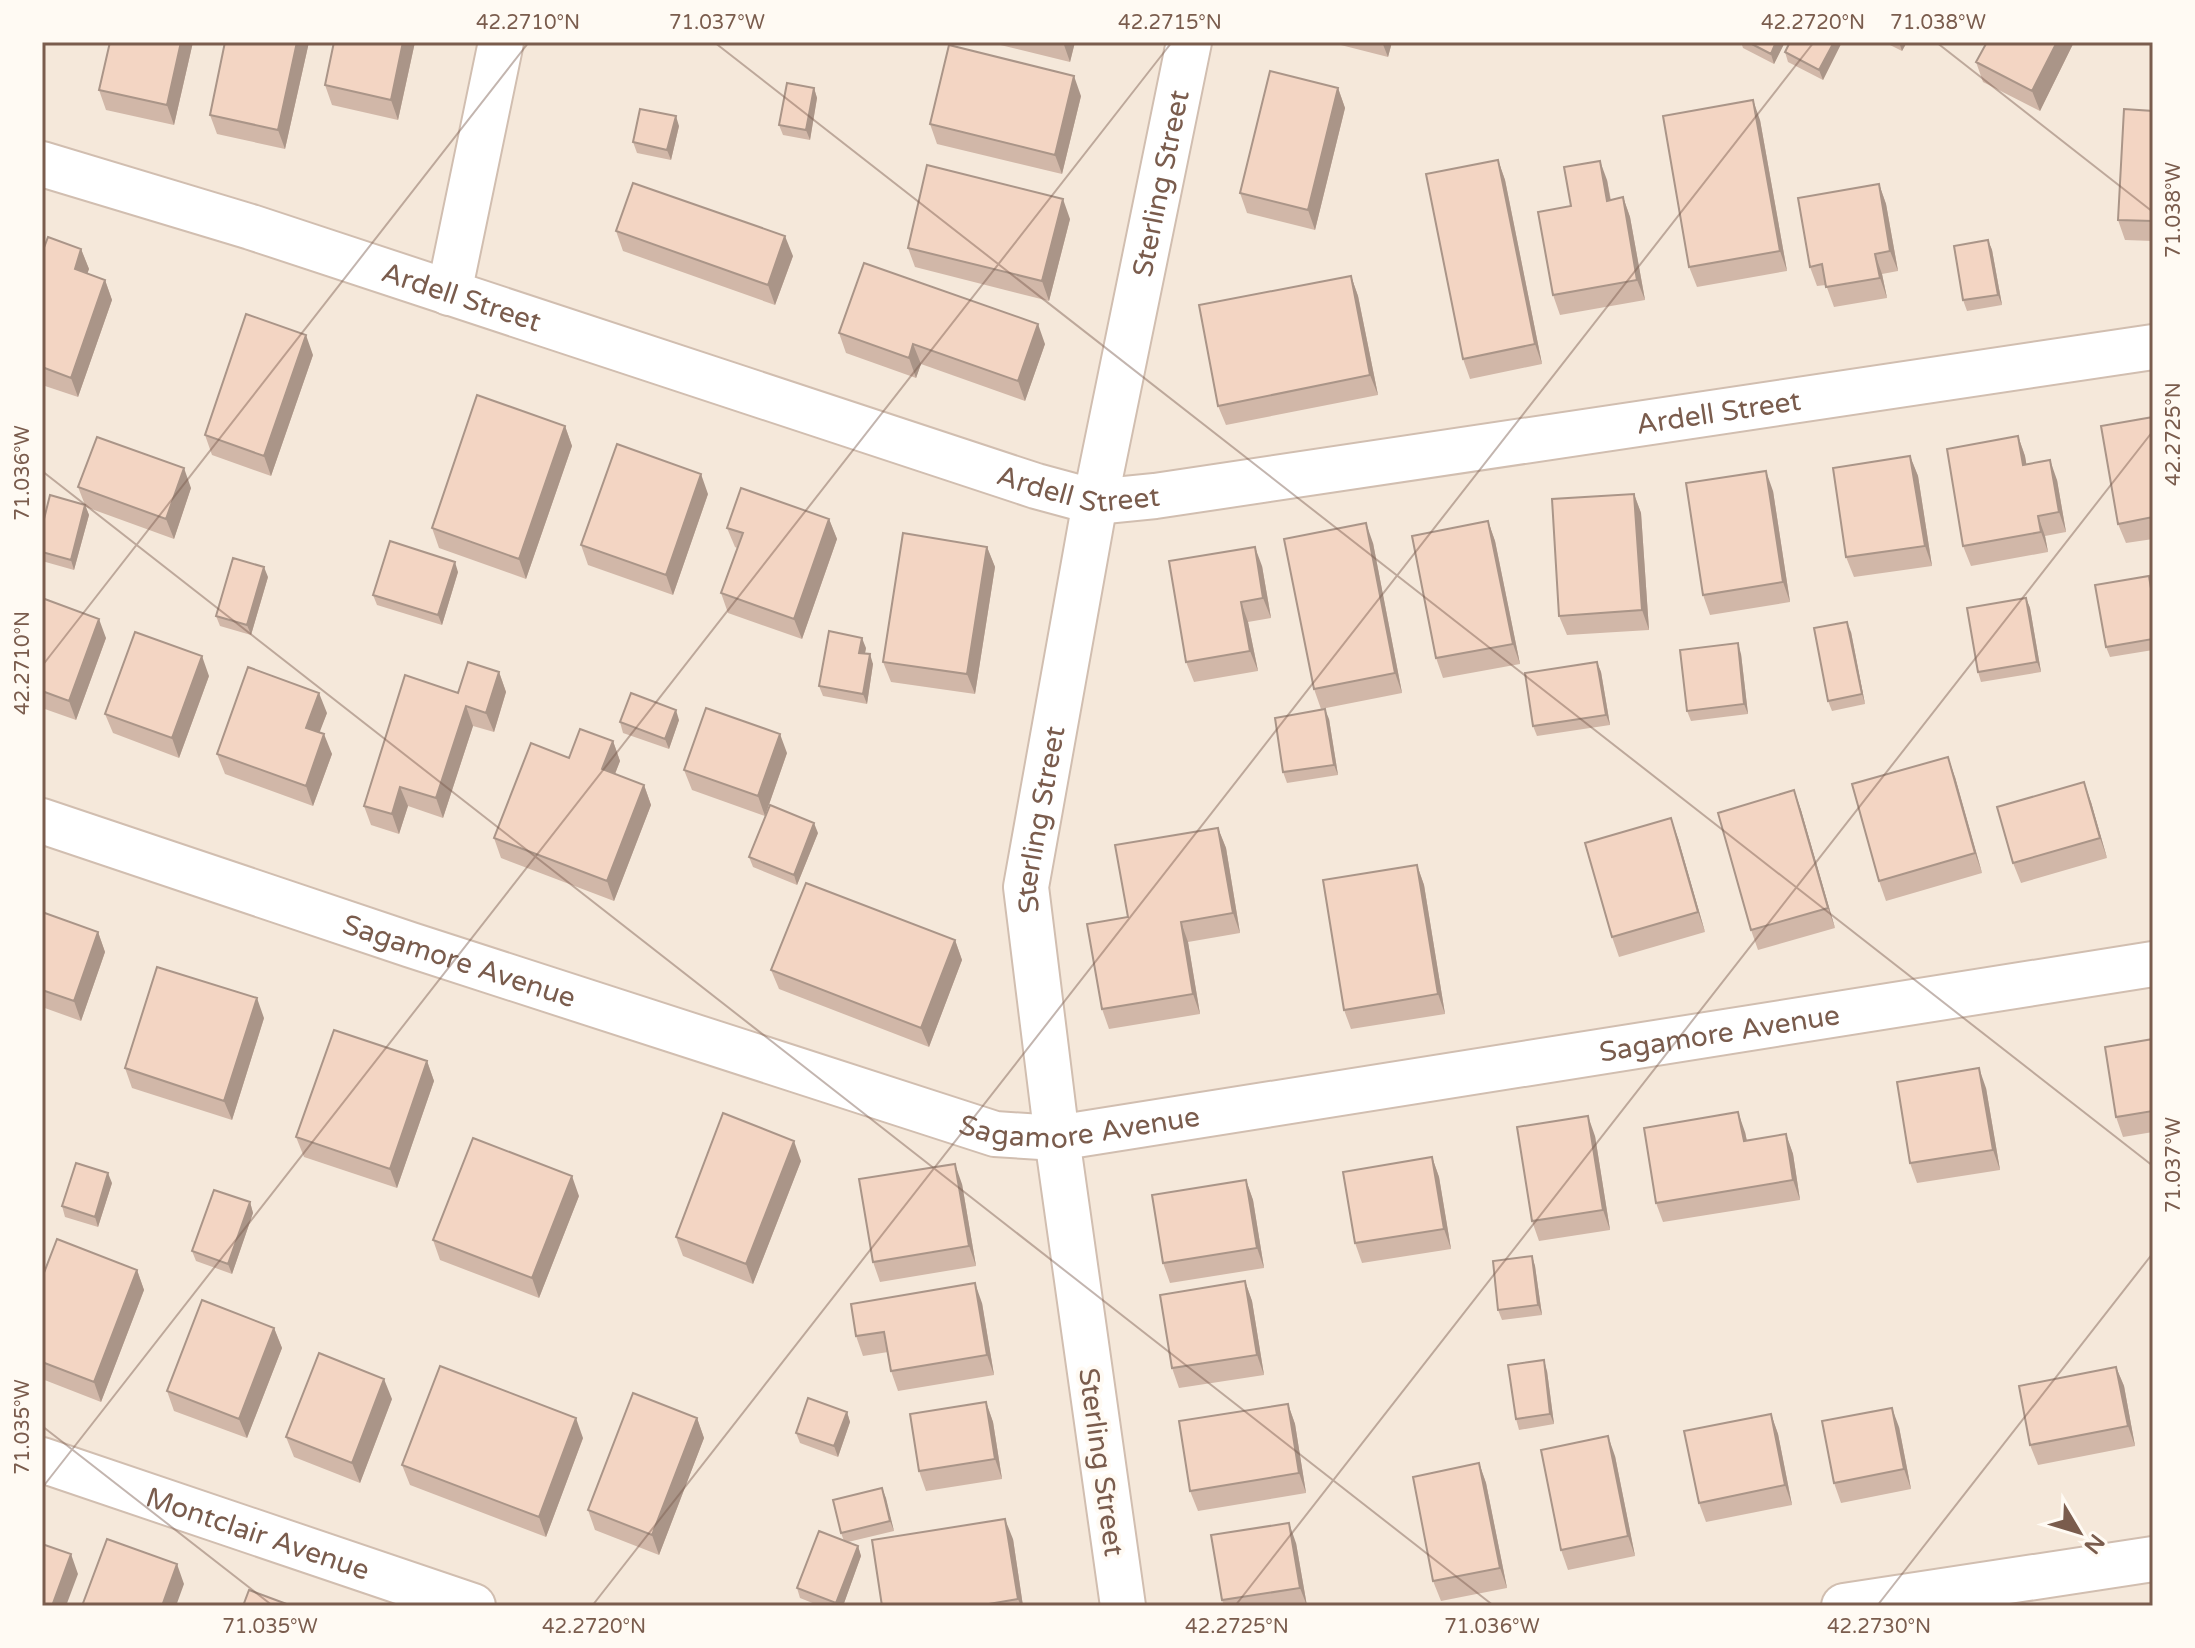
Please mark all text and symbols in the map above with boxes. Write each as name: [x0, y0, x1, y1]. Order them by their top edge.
text: 42.2710°N: [476, 11, 580, 35]
text: 71.037°W: [669, 11, 765, 35]
text: 42.2715°N: [1118, 11, 1222, 35]
text: 42.2720°N: [1761, 11, 1865, 35]
text: 71.038°W: [1890, 11, 1986, 35]
street label: Sterling Street: [1125, 87, 1197, 280]
text: 71.038°W: [2162, 162, 2186, 258]
street label: Ardell Street: [377, 255, 546, 340]
text: 42.2725°N: [2162, 382, 2186, 486]
street label: Ardell Street: [1634, 384, 1803, 442]
text: 71.036°W: [11, 425, 35, 521]
street label: Ardell Street: [993, 458, 1162, 520]
text: 42.2710°N: [11, 611, 35, 715]
street label: Sterling Street: [1010, 723, 1073, 915]
street label: Sagamore Avenue: [338, 907, 580, 1015]
street label: Sagamore Avenue: [1597, 998, 1842, 1070]
street label: Sagamore Avenue: [955, 1100, 1202, 1157]
text: 71.037°W: [2162, 1117, 2186, 1213]
street label: Sterling Street: [1071, 1366, 1131, 1559]
text: 71.035°W: [11, 1379, 35, 1475]
street label: Montclair Avenue: [141, 1480, 374, 1588]
north arrow: [2039, 1492, 2119, 1572]
text: N: [2078, 1529, 2110, 1559]
text: 71.035°W: [222, 1615, 318, 1639]
text: 42.2720°N: [542, 1615, 646, 1639]
text: 42.2725°N: [1185, 1615, 1289, 1639]
text: 71.036°W: [1444, 1615, 1540, 1639]
text: 42.2730°N: [1827, 1615, 1931, 1639]

